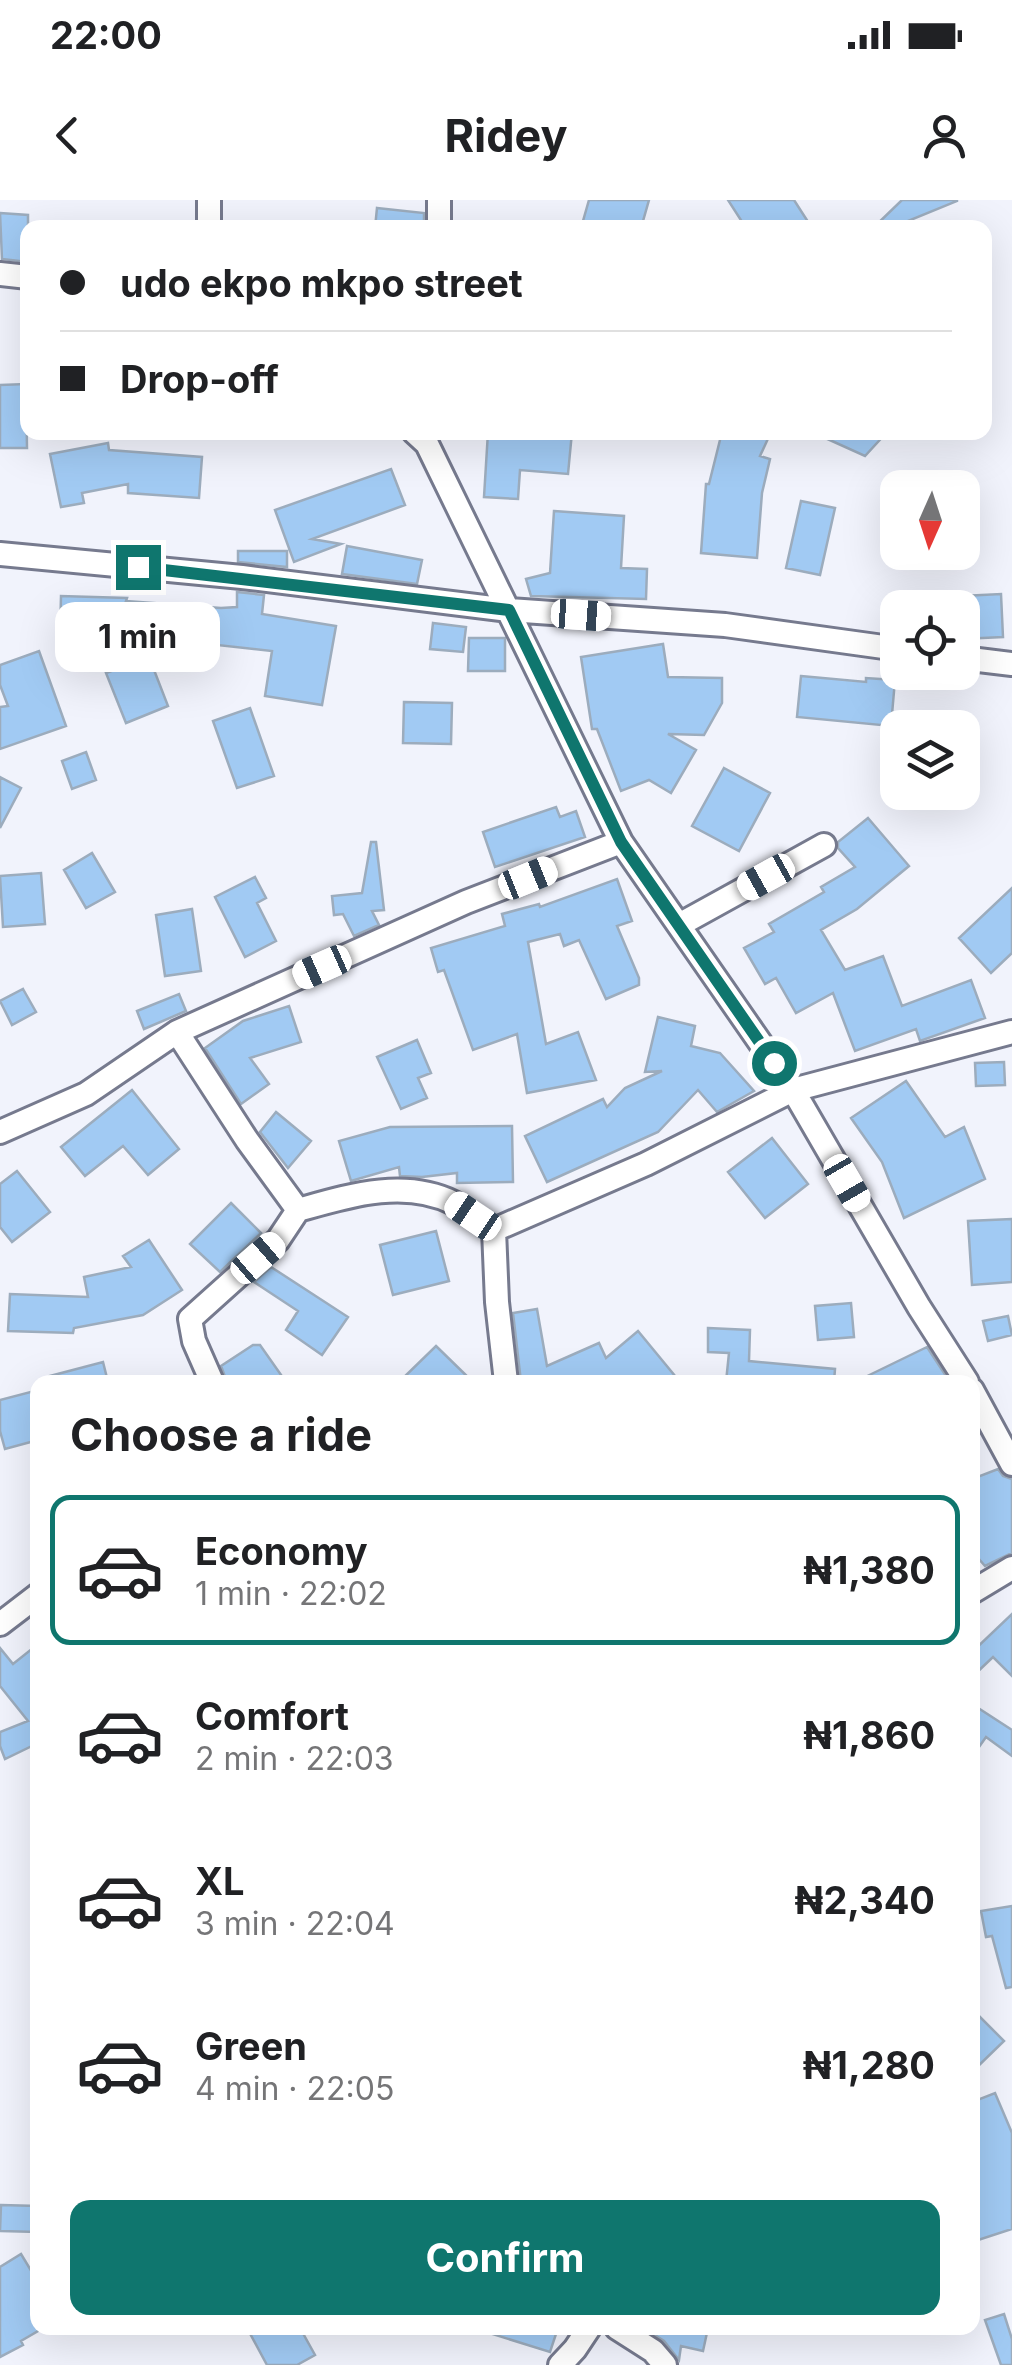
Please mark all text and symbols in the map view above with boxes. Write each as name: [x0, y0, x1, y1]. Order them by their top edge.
text: 22:00: [50, 12, 162, 58]
icon: back: [40, 108, 95, 163]
text: Ridey: [444, 108, 568, 163]
icon: person: [917, 108, 972, 163]
text: udo ekpo mkpo street: [120, 260, 523, 306]
text: Drop-off: [120, 356, 279, 402]
north arrow: [880, 470, 980, 570]
map controls: [880, 470, 980, 810]
route end: [116, 545, 161, 590]
button: locate: [880, 590, 980, 690]
car: [550, 598, 612, 632]
callout: 1 min: [56, 602, 220, 672]
text: 1 min: [98, 617, 177, 656]
button: layers: [880, 710, 980, 810]
car: [732, 849, 800, 905]
car: [495, 853, 561, 903]
car: [288, 941, 356, 993]
route start: [752, 1041, 797, 1086]
car: [819, 1150, 875, 1216]
car: [440, 1187, 506, 1245]
car: [226, 1227, 290, 1289]
text: Choose a ride: [70, 1407, 372, 1462]
icon: car: [75, 1525, 165, 1615]
text: Economy: [195, 1528, 368, 1574]
text: ₦1,380: [803, 1547, 935, 1593]
text: 1 min · 22:02: [195, 1574, 387, 1613]
icon: car: [75, 1690, 165, 1780]
text: Comfort: [195, 1693, 349, 1739]
text: ₦1,860: [803, 1712, 935, 1758]
text: 2 min · 22:03: [195, 1739, 394, 1778]
icon: car: [75, 1855, 165, 1945]
text: XL: [195, 1858, 245, 1904]
text: ₦2,340: [795, 1877, 935, 1923]
text: 3 min · 22:04: [195, 1904, 395, 1943]
icon: car: [75, 2020, 165, 2110]
text: Green: [195, 2023, 307, 2069]
text: ₦1,280: [803, 2042, 935, 2088]
text: 4 min · 22:05: [195, 2069, 394, 2108]
button: Confirm: [70, 2200, 940, 2315]

